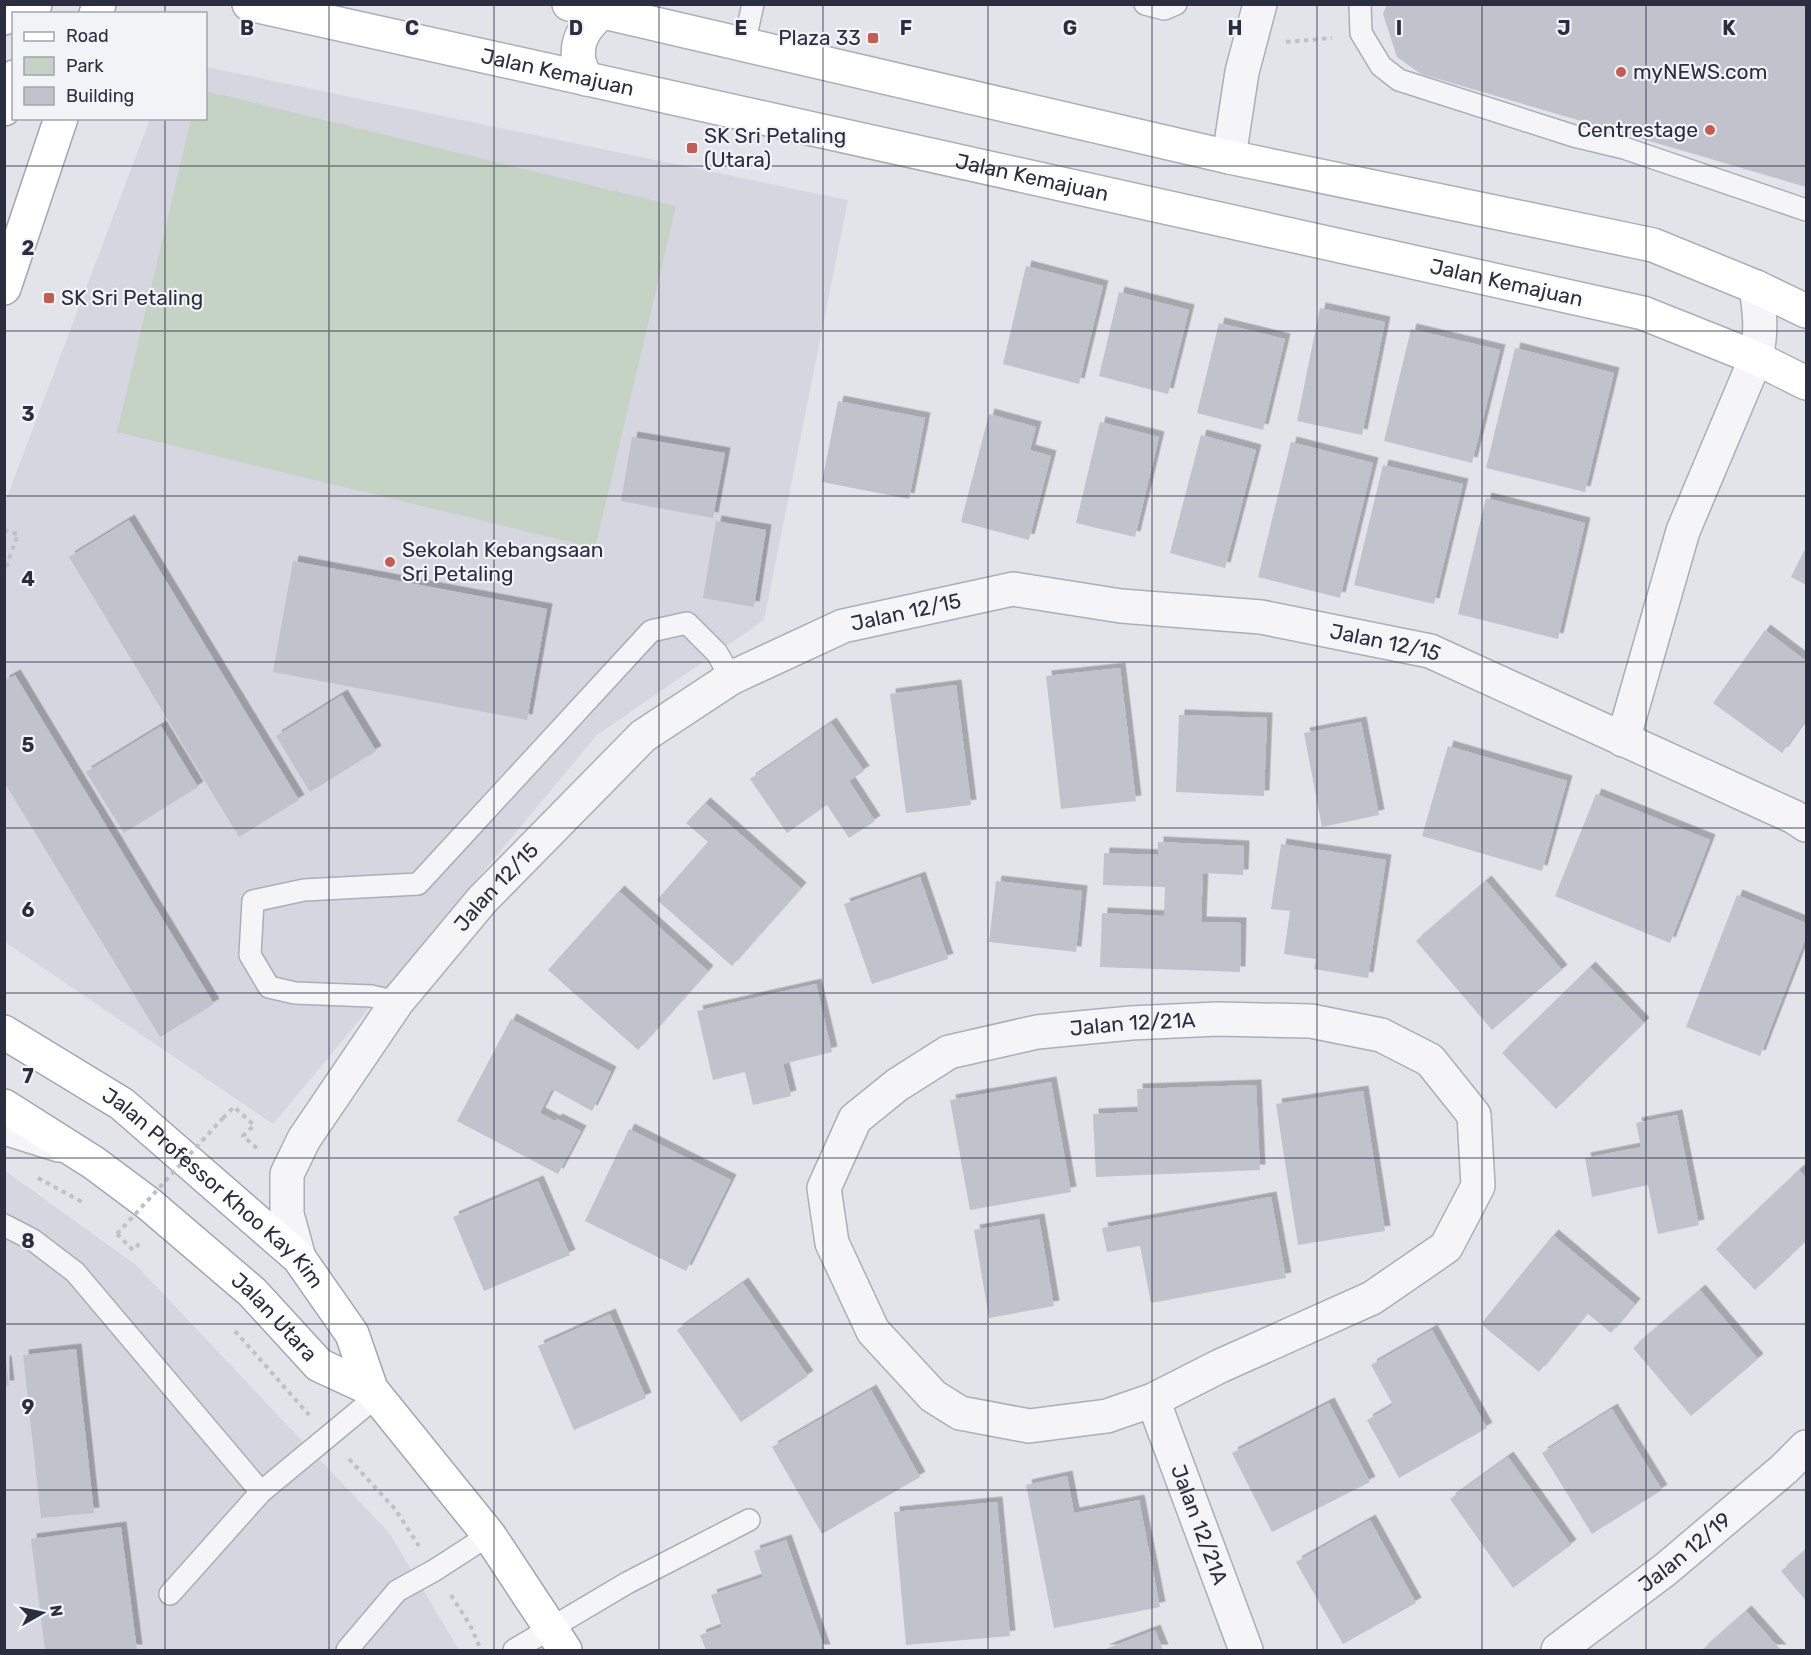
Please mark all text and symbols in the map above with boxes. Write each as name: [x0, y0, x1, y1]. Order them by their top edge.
legend: [12, 12, 207, 120]
text: B: [240, 16, 254, 40]
text: C: [405, 16, 419, 40]
text: D: [569, 16, 583, 40]
text: E: [735, 16, 747, 40]
text: F: [900, 16, 912, 40]
text: G: [1063, 16, 1077, 40]
text: H: [1228, 16, 1242, 40]
text: I: [1396, 16, 1402, 40]
text: J: [1557, 16, 1571, 40]
text: K: [1722, 16, 1736, 40]
text: Road: [66, 25, 109, 47]
place label: Plaza 33: [778, 25, 861, 50]
marker: Plaza 33: [866, 31, 880, 45]
street label: Jalan Kemajuan: [479, 43, 636, 101]
text: Park: [66, 55, 104, 77]
place label: myNEWS.com: [1633, 59, 1767, 84]
marker: myNEWS.com: [1614, 65, 1628, 79]
text: Building: [66, 85, 134, 107]
place label: Centrestage: [1577, 117, 1698, 142]
place label: SK Sri Petaling (Utara): [704, 123, 846, 172]
marker: Centrestage: [1703, 123, 1717, 137]
marker: SK Sri Petaling (Utara): [685, 141, 699, 155]
street label: Jalan Kemajuan: [953, 148, 1111, 206]
text: 2: [22, 236, 35, 260]
street label: Jalan Kemajuan: [1428, 253, 1585, 311]
place label: SK Sri Petaling: [61, 285, 203, 310]
marker: SK Sri Petaling: [42, 291, 56, 305]
text: 3: [21, 402, 35, 426]
place label: Sekolah Kebangsaan Sri Petaling: [402, 537, 604, 586]
marker: Sekolah Kebangsaan Sri Petaling: [383, 555, 397, 569]
text: 4: [21, 567, 35, 591]
street label: Jalan 12/15: [848, 588, 963, 636]
street label: Jalan 12/15: [1328, 618, 1445, 666]
text: 5: [22, 733, 35, 757]
street label: Jalan 12/15: [448, 837, 543, 936]
text: 6: [21, 898, 35, 922]
street label: Jalan 12/21A: [1069, 1007, 1196, 1041]
text: 7: [22, 1064, 34, 1088]
street label: Jalan Professor Khoo Kay Kim: [98, 1082, 329, 1293]
text: 8: [21, 1229, 35, 1253]
street label: Jalan Utara: [226, 1267, 322, 1366]
text: 9: [22, 1395, 35, 1419]
street label: Jalan 12/21A: [1166, 1461, 1234, 1588]
street label: Jalan 12/19: [1633, 1507, 1736, 1597]
north arrow: [12, 1583, 72, 1643]
text: N: [46, 1604, 67, 1618]

